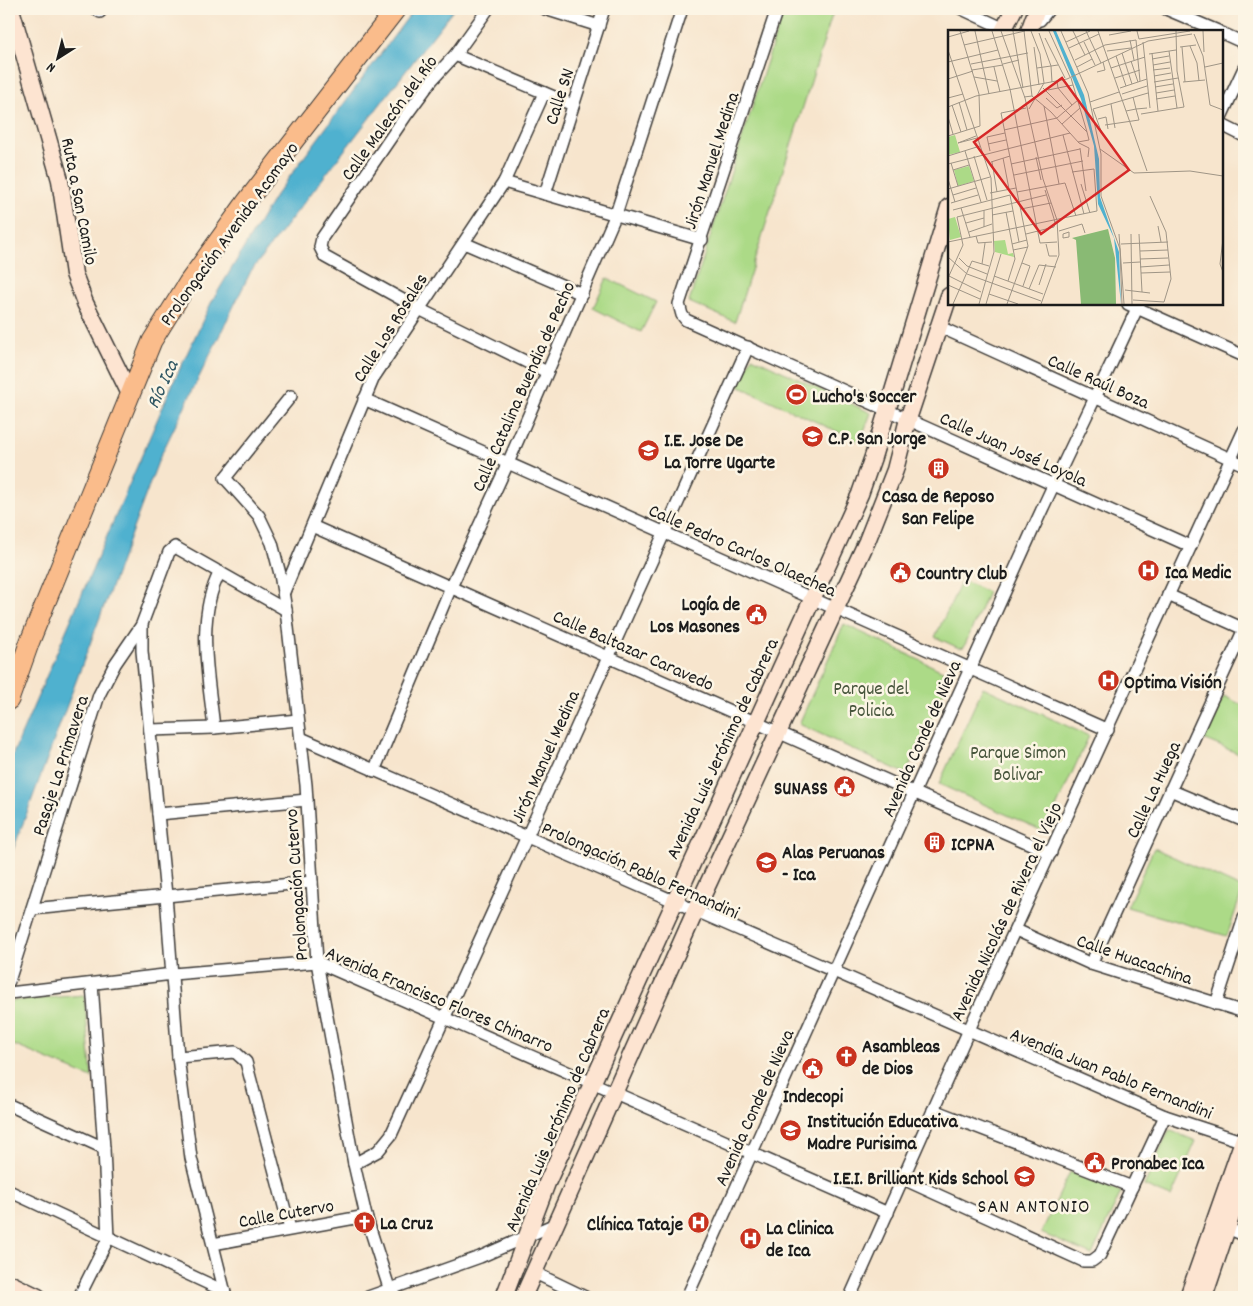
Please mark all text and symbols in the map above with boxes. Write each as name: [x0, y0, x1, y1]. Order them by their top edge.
inset map: [948, 30, 1223, 305]
north arrow: [32, 32, 82, 82]
street label: Calle Malecón del Río: [336, 51, 446, 187]
text: N: [43, 57, 60, 77]
street label: Calle SN: [540, 65, 583, 129]
street label: Jirón Manuel Medina: [678, 88, 749, 233]
street label: Ruta a San Camilo: [52, 136, 103, 268]
street label: Prolongación Avenida Acomayo: [155, 138, 307, 333]
street label: Calle Los Rosales: [348, 269, 436, 389]
street label: Calle Catalina Buendia de Pecho: [467, 278, 584, 497]
street label: Calle Raúl Boza: [1042, 349, 1154, 418]
water label: Río Ica: [140, 355, 188, 414]
sports icon: Lucho's Soccer: [784, 383, 808, 407]
place label: Lucho's Soccer: [812, 385, 917, 412]
street label: Calle Juan José Loyola: [934, 407, 1092, 496]
school or university icon: C.P. San Jorge: [800, 425, 824, 449]
place label: C.P. San Jorge: [828, 427, 926, 454]
place label: I.E. Jose De La Torre Ugarte: [664, 429, 775, 478]
school or university icon: I.E. Jose De La Torre Ugarte: [636, 438, 660, 462]
building icon: Casa de Reposo San Felipe: [926, 457, 950, 481]
place label: Casa de Reposo San Felipe: [882, 485, 995, 534]
street label: Calle Pedro Carlos Olaechea: [643, 499, 841, 606]
hospital icon: Ica Medic: [1137, 559, 1161, 583]
public building icon: Country Club: [888, 560, 912, 584]
place label: Ica Medic: [1165, 561, 1232, 588]
place label: Country Club: [916, 562, 1007, 589]
place label: Logía de Los Masones: [650, 593, 740, 642]
public building icon: Logía de Los Masones: [744, 602, 768, 626]
street label: Calle Baltazar Caravedo: [548, 605, 717, 700]
street label: Avenida Luis Jerónimo de Cabrera: [661, 633, 788, 865]
street label: Avenida Conde de Nieva: [876, 656, 970, 822]
hospital icon: Optima Visión: [1096, 669, 1120, 693]
place label: Optima Visión: [1124, 671, 1222, 698]
park label: Parque del Policia: [833, 677, 909, 726]
street label: Jirón Manuel Medina: [506, 686, 589, 828]
street label: Pasaje La Primavera: [27, 691, 98, 840]
street label: Calle La Huega: [1121, 736, 1190, 844]
park label: Parque Simon Bolivar: [970, 741, 1066, 790]
public building icon: SUNASS: [832, 775, 856, 799]
place label: SUNASS: [774, 777, 828, 804]
street label: Avenida Nicolás de Rivera el Viejo: [945, 798, 1071, 1026]
street label: Prolongación Cutervo: [280, 808, 317, 962]
street label: Prolongación Pablo Fernandini: [536, 816, 743, 928]
building icon: ICPNA: [923, 831, 947, 855]
place label: ICPNA: [951, 833, 995, 860]
place label: Alas Peruanas - Ica: [782, 841, 885, 890]
school or university icon: Alas Peruanas - Ica: [754, 850, 778, 874]
street label: Calle Huacachina: [1072, 929, 1196, 994]
street label: Avenida Francisco Flores Chinarro: [321, 941, 557, 1061]
street label: Avenida Luis Jerónimo de Cabrera: [500, 1003, 619, 1237]
street label: Avendia Juan Pablo Fernandini: [1005, 1022, 1217, 1128]
street label: Avenida Conde de Nieva: [709, 1025, 803, 1191]
place label: Asambleas de Dios: [862, 1035, 940, 1084]
church icon: Asambleas de Dios: [834, 1044, 858, 1068]
public building icon: Indecopi: [801, 1057, 825, 1081]
place label: Indecopi: [783, 1085, 844, 1112]
place label: Institución Educativa Madre Purisima: [807, 1110, 959, 1159]
school or university icon: Institución Educativa Madre Purisima: [779, 1119, 803, 1143]
public building icon: Pronabec Ica: [1083, 1150, 1107, 1174]
place label: Pronabec Ica: [1111, 1152, 1205, 1179]
school or university icon: I.E.I. Brilliant Kids School: [1012, 1165, 1036, 1189]
place label: I.E.I. Brilliant Kids School: [833, 1167, 1008, 1194]
street label: Calle Cutervo: [237, 1194, 336, 1237]
district label: SAN ANTONIO: [977, 1194, 1091, 1222]
church icon: La Cruz: [352, 1210, 376, 1234]
hospital icon: Clínica Tataje: [687, 1211, 711, 1235]
place label: La Cruz: [380, 1212, 434, 1239]
place label: Clínica Tataje: [587, 1213, 683, 1240]
place label: La Clinica de Ica: [766, 1217, 834, 1266]
hospital icon: La Clinica de Ica: [738, 1226, 762, 1250]

